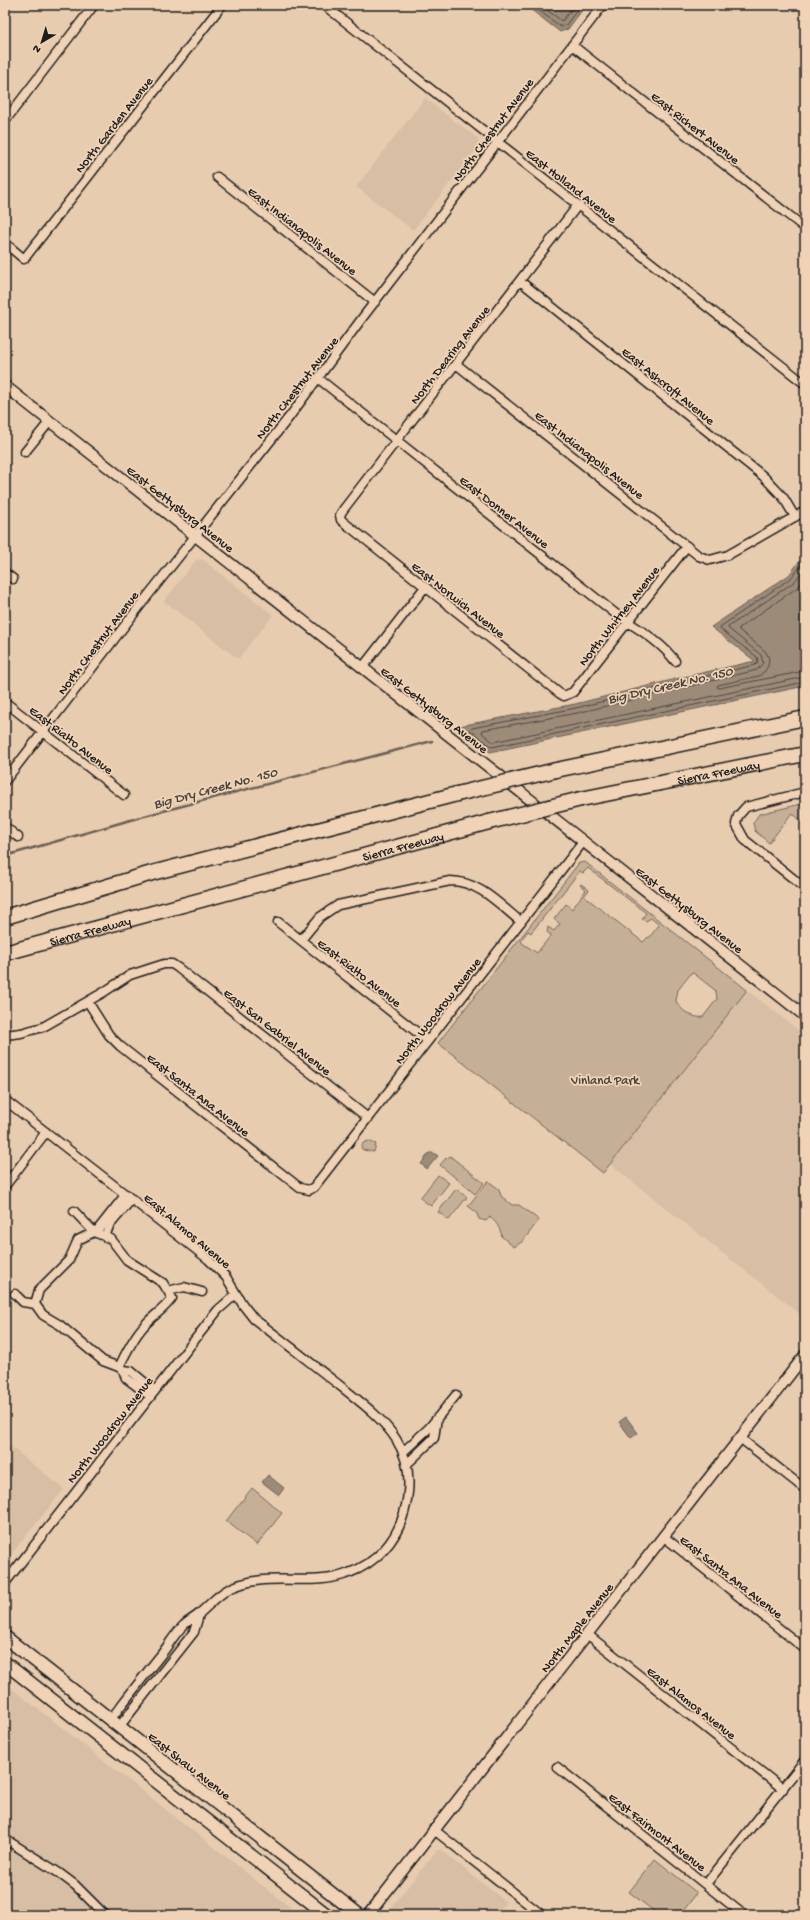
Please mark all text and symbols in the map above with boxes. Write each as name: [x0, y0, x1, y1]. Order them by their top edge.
north arrow: [22, 22, 62, 62]
text: N: [31, 41, 44, 55]
street label: North Garden Avenue: [73, 74, 157, 177]
street label: North Chestnut Avenue: [450, 76, 538, 185]
street label: East Richert Avenue: [647, 90, 742, 168]
street label: East Holland Avenue: [522, 147, 619, 227]
street label: East Indianapolis Avenue: [244, 185, 359, 279]
street label: North Dearing Avenue: [408, 303, 494, 408]
street label: North Chestnut Avenue: [253, 334, 343, 443]
street label: East Ashcroft Avenue: [618, 345, 717, 429]
street label: East Indianapolis Avenue: [531, 409, 646, 503]
street label: East Gettysburg Avenue: [123, 463, 236, 557]
street label: East Donner Avenue: [456, 473, 551, 553]
street label: East Norwich Avenue: [408, 560, 508, 642]
street label: North Whitney Avenue: [576, 563, 664, 670]
street label: North Chestnut Avenue: [55, 589, 143, 698]
street label: East Gettysburg Avenue: [377, 664, 490, 758]
water label: Big Dry Creek No. 150: [607, 664, 736, 709]
street label: East Rialto Avenue: [25, 704, 116, 779]
street label: Sierra Freeway: [676, 758, 762, 789]
water label: Big Dry Creek No. 150: [152, 764, 280, 814]
street label: Sierra Freeway: [361, 829, 446, 866]
street label: East Gettysburg Avenue: [632, 864, 745, 958]
street label: Sierra Freeway: [48, 914, 133, 951]
street label: East Rialto Avenue: [313, 937, 404, 1012]
street label: North Woodrow Avenue: [393, 955, 485, 1068]
street label: East San Gabriel Avenue: [220, 986, 333, 1080]
street label: East Santa Ana Avenue: [143, 1051, 252, 1141]
park label: Vinland Park: [570, 1074, 640, 1089]
street label: East Alamos Avenue: [140, 1191, 233, 1273]
street label: North Woodrow Avenue: [65, 1374, 157, 1487]
street label: East Santa Ana Avenue: [676, 1533, 785, 1623]
street label: North Maple Avenue: [538, 1581, 618, 1676]
street label: East Alamos Avenue: [643, 1664, 738, 1744]
street label: East Shaw Avenue: [144, 1730, 233, 1804]
street label: East Fairmont Avenue: [605, 1790, 708, 1876]

